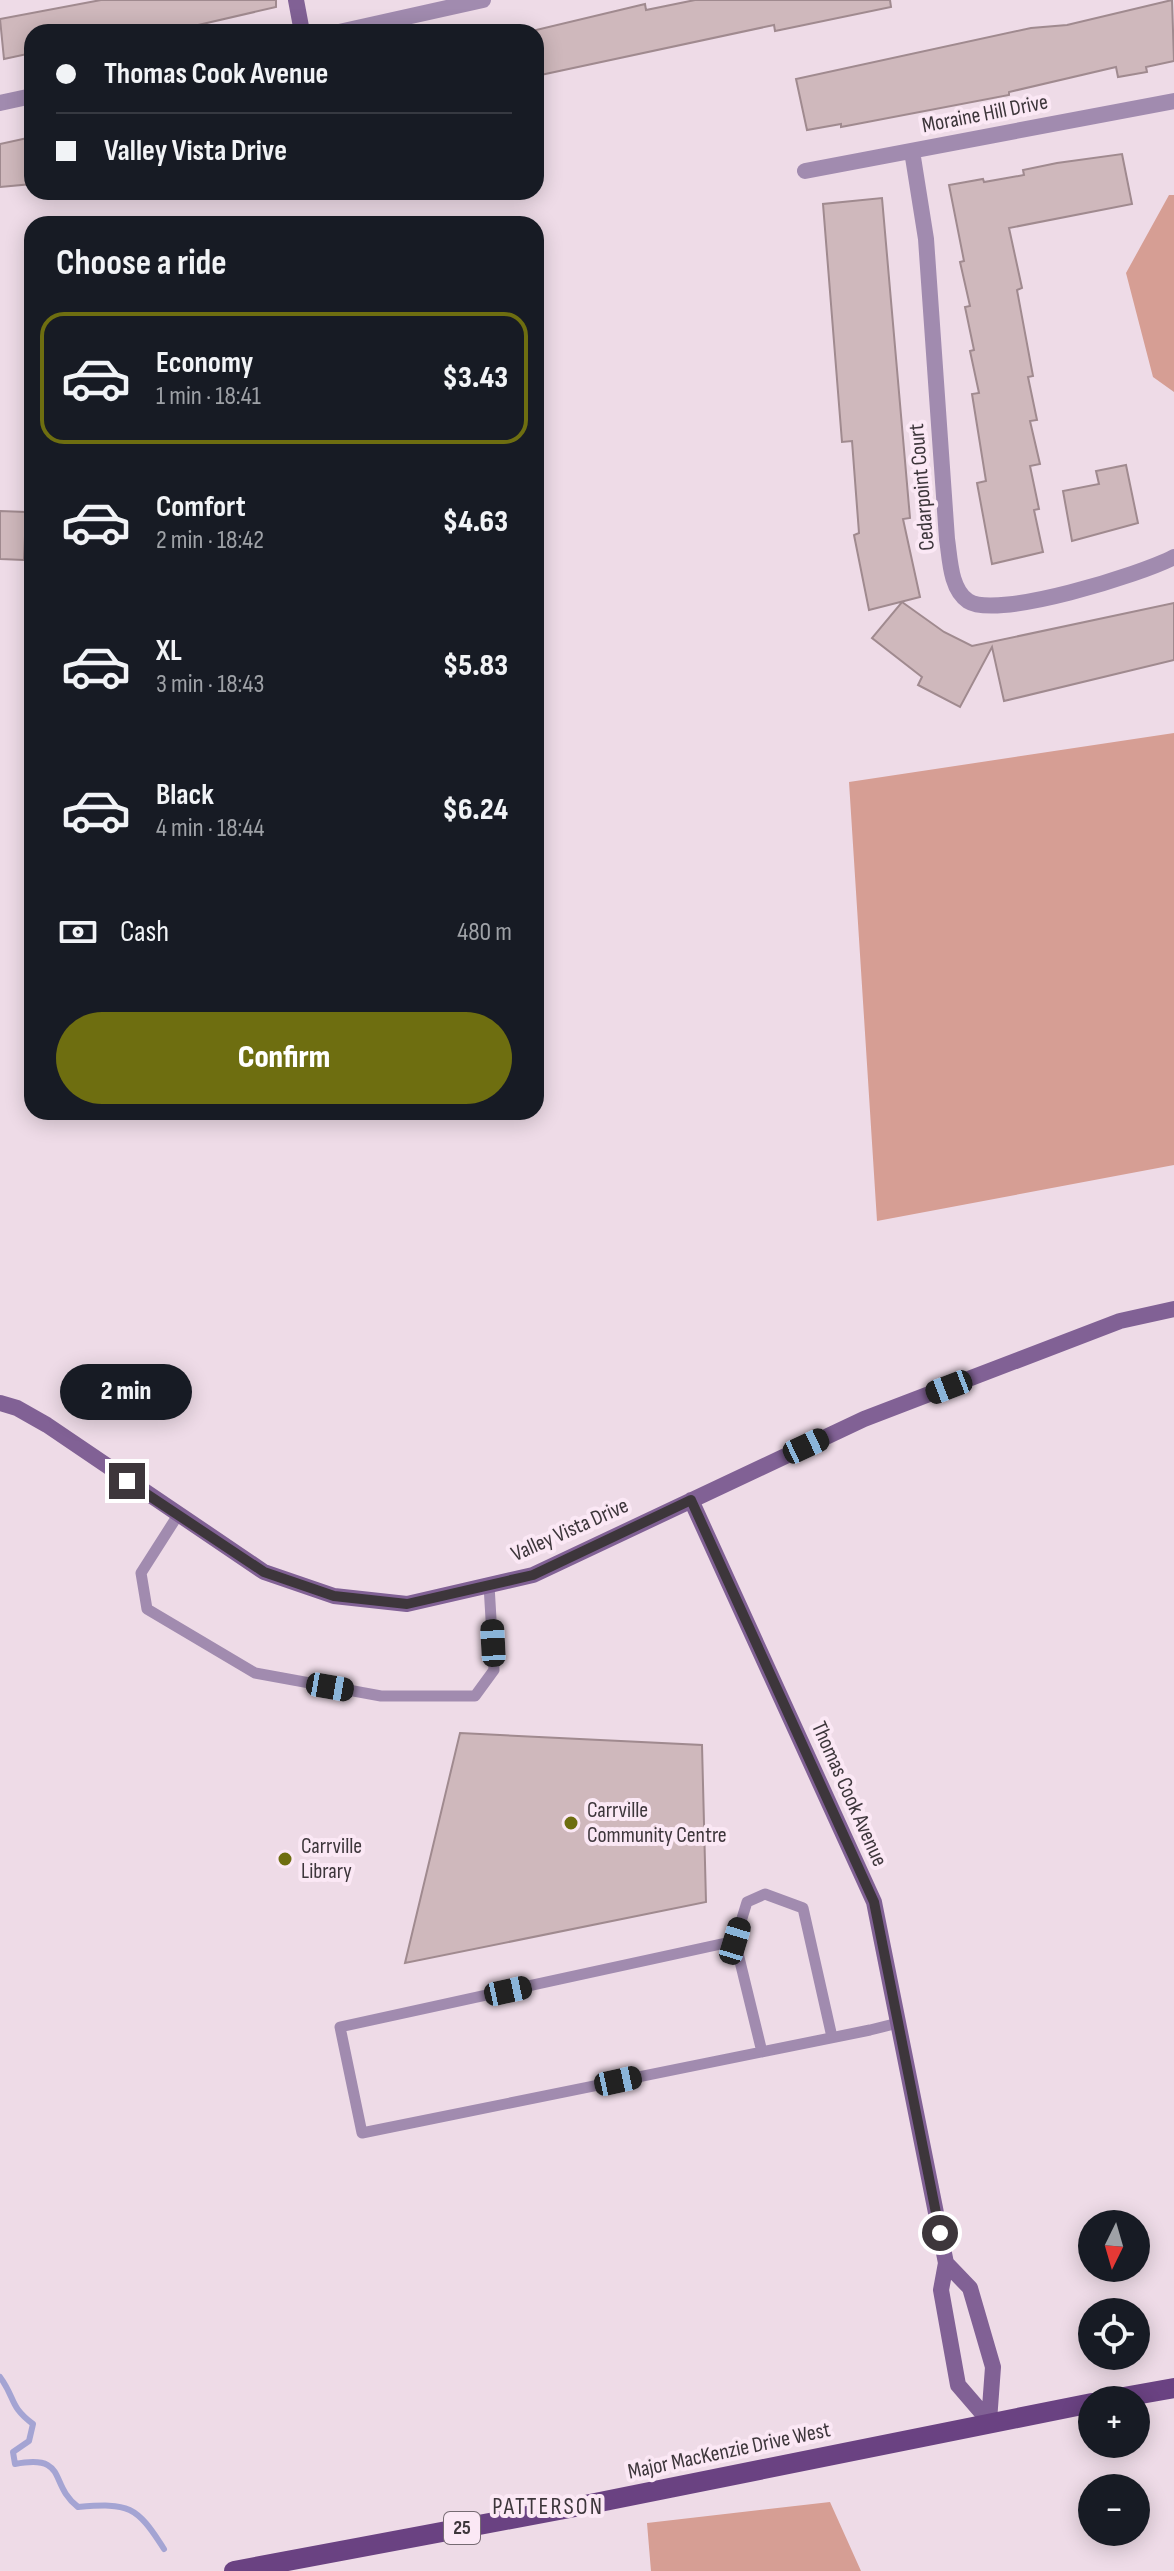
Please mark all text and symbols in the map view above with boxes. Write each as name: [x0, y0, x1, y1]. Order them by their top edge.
text: Thomas Cook Avenue: [104, 56, 328, 92]
street label: Moraine Hill Drive: [920, 89, 1050, 139]
text: Valley Vista Drive: [104, 133, 287, 169]
text: Choose a ride: [56, 242, 227, 285]
icon: car: [60, 342, 132, 414]
text: Economy: [156, 345, 253, 381]
text: $3.43: [443, 360, 508, 396]
text: 1 min · 18:41: [156, 381, 261, 412]
street label: Cedarpoint Court: [903, 422, 941, 552]
icon: car: [60, 486, 132, 558]
text: Comfort: [156, 489, 246, 525]
text: $4.63: [443, 504, 508, 540]
text: 2 min · 18:42: [156, 525, 264, 556]
icon: car: [60, 630, 132, 702]
text: XL: [156, 633, 182, 669]
text: $5.83: [443, 648, 508, 684]
text: 3 min · 18:43: [156, 669, 264, 700]
icon: car: [60, 774, 132, 846]
text: Black: [156, 777, 214, 813]
text: $6.24: [442, 792, 508, 828]
text: 4 min · 18:44: [156, 813, 264, 844]
icon: cash: [56, 910, 100, 954]
text: Cash: [120, 914, 169, 950]
text: 480 m: [457, 917, 512, 948]
button: Confirm: [56, 1012, 512, 1104]
callout: 2 min: [61, 1365, 193, 1421]
car: [922, 1367, 976, 1407]
text: 2 min: [101, 1376, 151, 1407]
car: [779, 1425, 833, 1467]
route end: [109, 1463, 145, 1499]
street label: Valley Vista Drive: [507, 1492, 633, 1568]
car: [480, 1618, 506, 1668]
car: [304, 1671, 356, 1703]
street label: Thomas Cook Avenue: [805, 1717, 893, 1871]
place label: Carrville Community Centre: [587, 1797, 727, 1849]
marker: Carrville Community Centre: [562, 1814, 580, 1832]
place label: Carrville Library: [301, 1833, 362, 1885]
marker: Carrville Library: [276, 1850, 294, 1868]
car: [717, 1915, 753, 1967]
car: [482, 1974, 534, 2008]
car: [592, 2064, 644, 2098]
north arrow: [1078, 2210, 1150, 2282]
map controls: [1078, 2210, 1150, 2546]
route start: [922, 2215, 958, 2251]
button: locate: [1078, 2298, 1150, 2370]
button: +: [1078, 2386, 1150, 2458]
street label: Major MacKenzie Drive West: [625, 2416, 833, 2486]
button: −: [1078, 2474, 1150, 2546]
district label: PATTERSON: [492, 2492, 604, 2521]
road number: 25: [444, 2512, 480, 2544]

